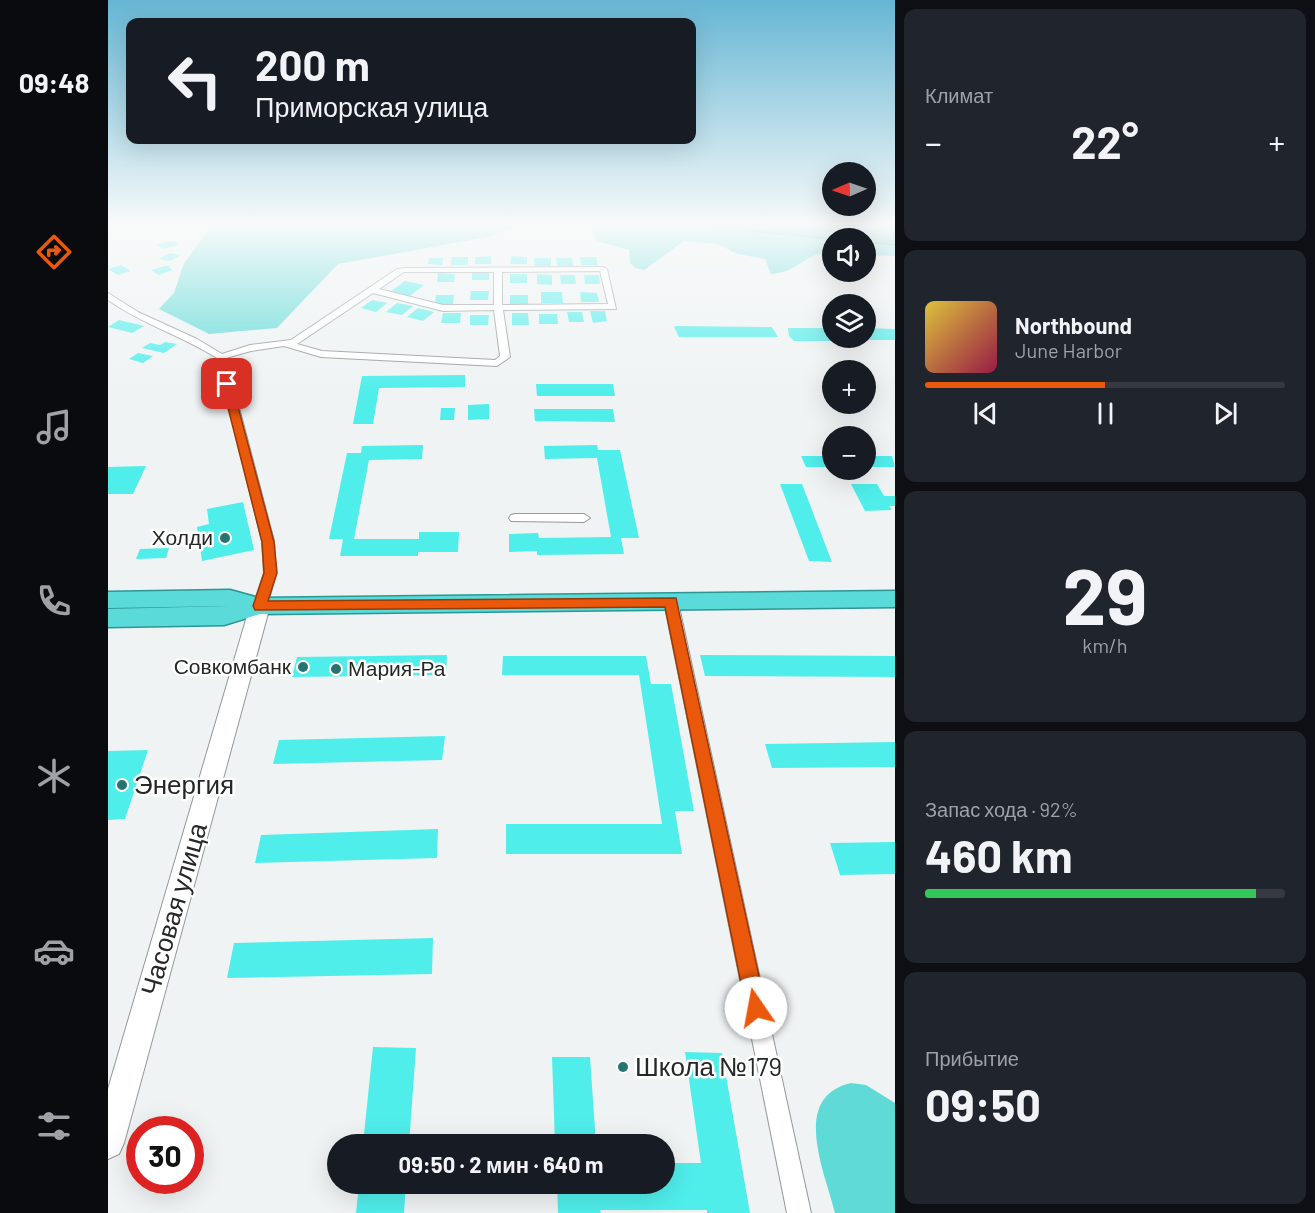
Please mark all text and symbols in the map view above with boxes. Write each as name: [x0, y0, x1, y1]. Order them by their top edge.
text: 200 m: [255, 39, 370, 89]
icon: left: [156, 42, 234, 120]
text: 09:48: [19, 66, 89, 98]
text: Климат: [925, 83, 993, 107]
text: Приморская улица: [255, 90, 488, 122]
text: 22°: [1071, 114, 1139, 168]
text: −: [925, 122, 942, 162]
text: +: [1268, 122, 1285, 162]
north arrow: [822, 162, 876, 216]
map controls: [822, 162, 876, 480]
button: sound: [822, 228, 876, 282]
icon: directions: [33, 231, 75, 273]
button: layers: [822, 294, 876, 348]
text: Northbound: [1015, 312, 1132, 338]
text: June Harbor: [1015, 338, 1122, 362]
pin: [201, 358, 252, 409]
button: +: [822, 360, 876, 414]
icon: arrive: [210, 367, 243, 400]
icon: previous: [969, 397, 1002, 430]
icon: pause: [1089, 397, 1122, 430]
icon: next: [1209, 397, 1242, 430]
icon: music: [33, 406, 75, 448]
button: −: [822, 426, 876, 480]
place label: Холди: [152, 524, 213, 549]
marker: Холди: [218, 531, 232, 545]
text: 29: [1062, 547, 1148, 641]
icon: phone: [33, 580, 75, 622]
text: km/h: [1082, 633, 1128, 657]
place label: Совкомбанк: [174, 653, 292, 678]
place label: Мария-Ра: [348, 655, 446, 680]
marker: Совкомбанк: [296, 660, 310, 674]
marker: Мария-Ра: [329, 662, 343, 676]
icon: climate: [33, 755, 75, 797]
place label: Энергия: [134, 768, 234, 799]
marker: Энергия: [115, 778, 129, 792]
text: Запас хода · 92%: [925, 797, 1078, 821]
street label: Часовая улица: [133, 818, 212, 999]
text: 460 km: [925, 828, 1073, 882]
icon: car: [33, 930, 75, 972]
position arrow: [724, 976, 788, 1040]
text: Прибытие: [925, 1046, 1019, 1070]
place label: Школа №179: [635, 1050, 782, 1081]
marker: Школа №179: [616, 1060, 630, 1074]
text: 09:50: [925, 1077, 1041, 1131]
icon: filters: [33, 1105, 75, 1147]
speed limit sign: 30: [126, 1116, 204, 1194]
text: 09:50 · 2 мин · 640 m: [399, 1151, 603, 1177]

